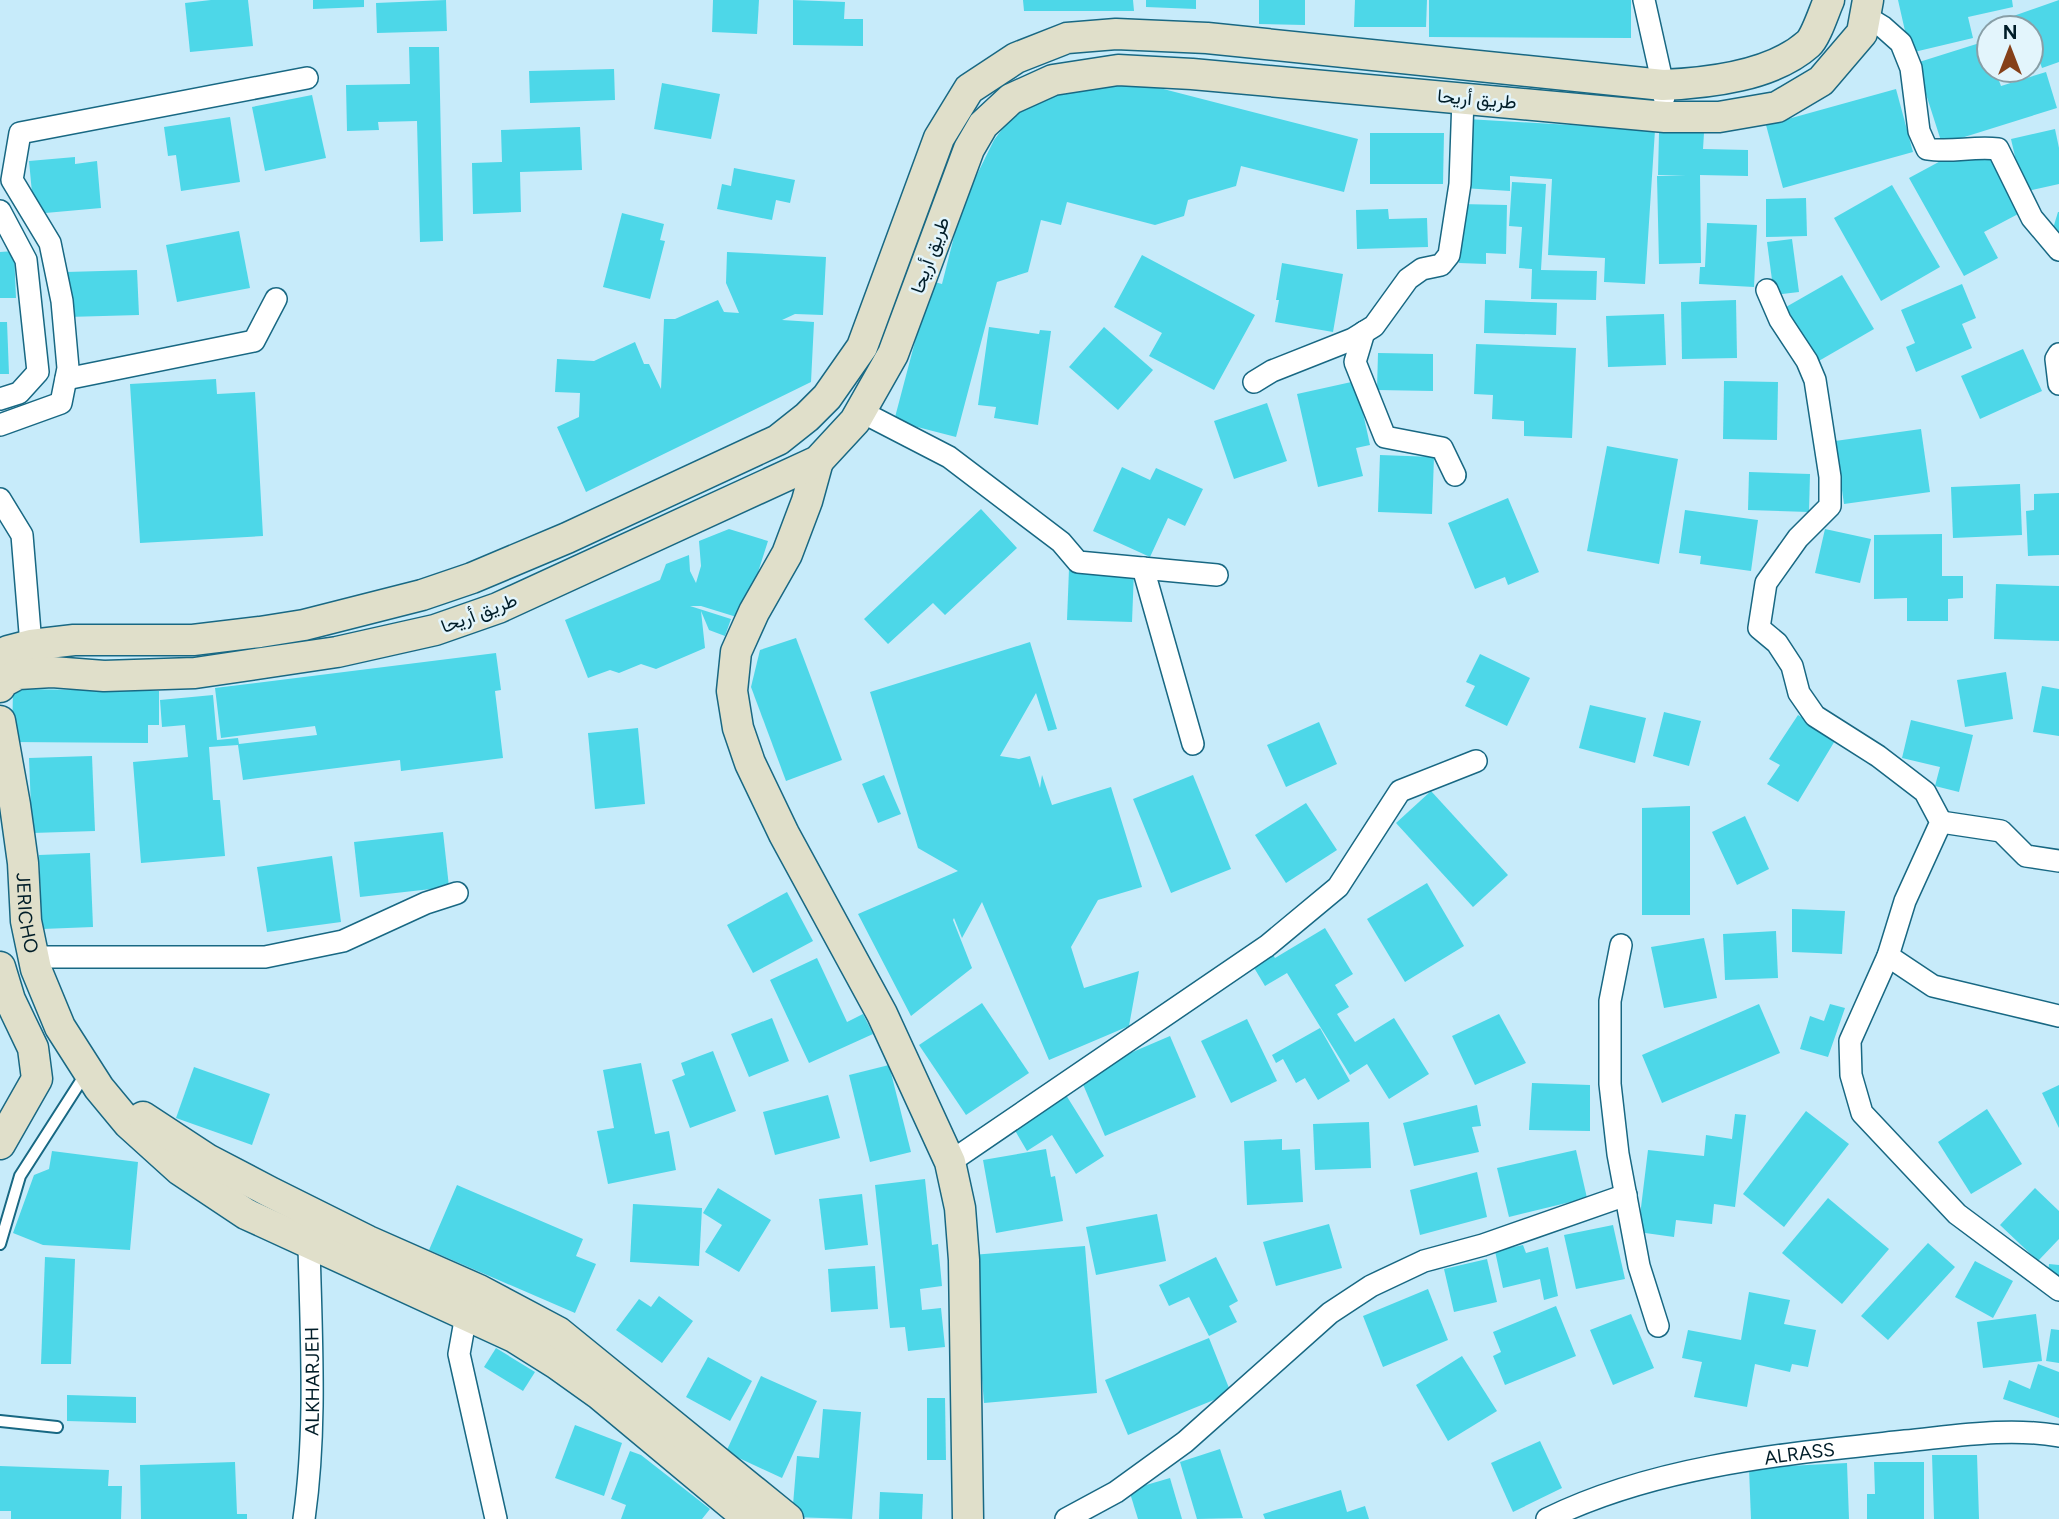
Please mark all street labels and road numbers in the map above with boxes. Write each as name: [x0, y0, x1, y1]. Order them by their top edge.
street label: طريق أريحا: [1436, 84, 1518, 114]
street label: طريق أريحا: [906, 214, 954, 296]
street label: طريق أريحا: [438, 588, 520, 638]
street label: JERICHO: [12, 872, 44, 955]
street label: ALKHARJEH: [300, 1327, 324, 1436]
street label: ALRASS: [1763, 1437, 1836, 1469]

